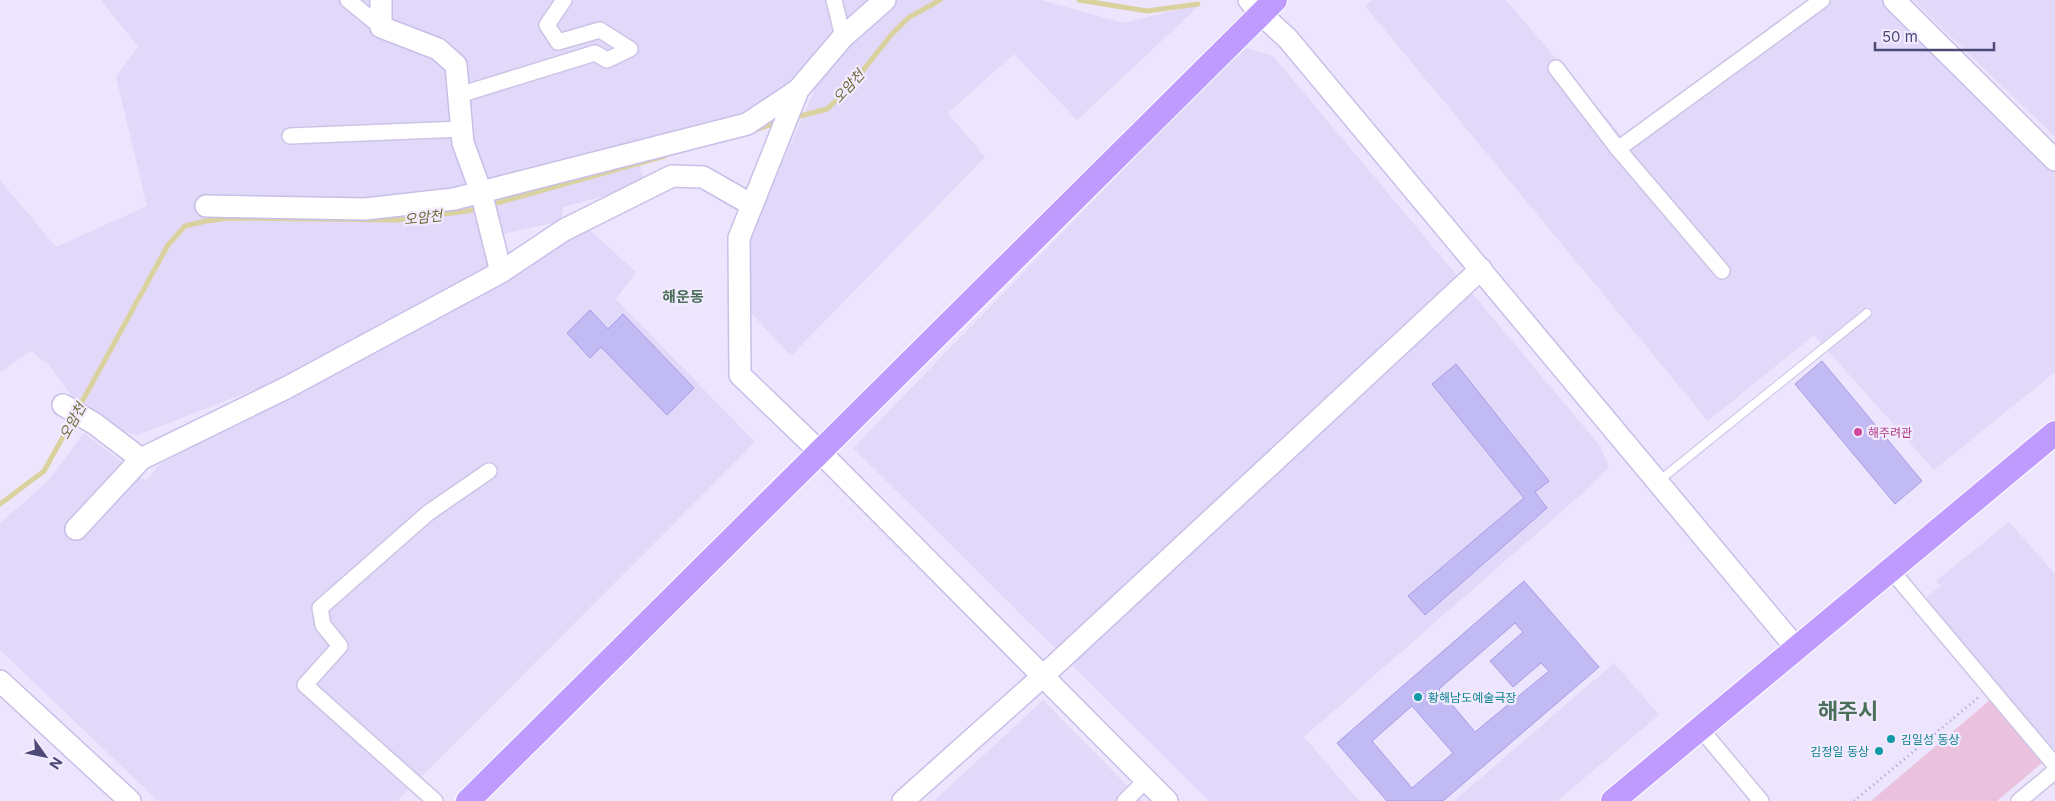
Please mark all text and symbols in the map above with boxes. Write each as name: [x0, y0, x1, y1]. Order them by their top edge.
scale bar: [1875, 20, 1994, 52]
text: 50 m: [1882, 27, 1918, 46]
water label: 오암천: [829, 65, 868, 106]
water label: 오암천: [403, 206, 444, 228]
district label: 해운동: [662, 287, 704, 306]
water label: 오암천: [55, 399, 89, 442]
place label: 해주려관: [1868, 425, 1912, 440]
marker: 해주려관: [1852, 426, 1864, 438]
place label: 황해남도예술극장: [1428, 690, 1516, 705]
marker: 황해남도예술극장: [1412, 691, 1424, 703]
district label: 해주시: [1818, 698, 1878, 724]
north arrow: [20, 731, 70, 781]
place label: 김일성 동상: [1901, 732, 1960, 747]
marker: 김일성 동상: [1885, 733, 1897, 745]
place label: 김정일 동상: [1810, 744, 1869, 759]
marker: 김정일 동상: [1873, 745, 1885, 757]
text: N: [46, 754, 66, 772]

